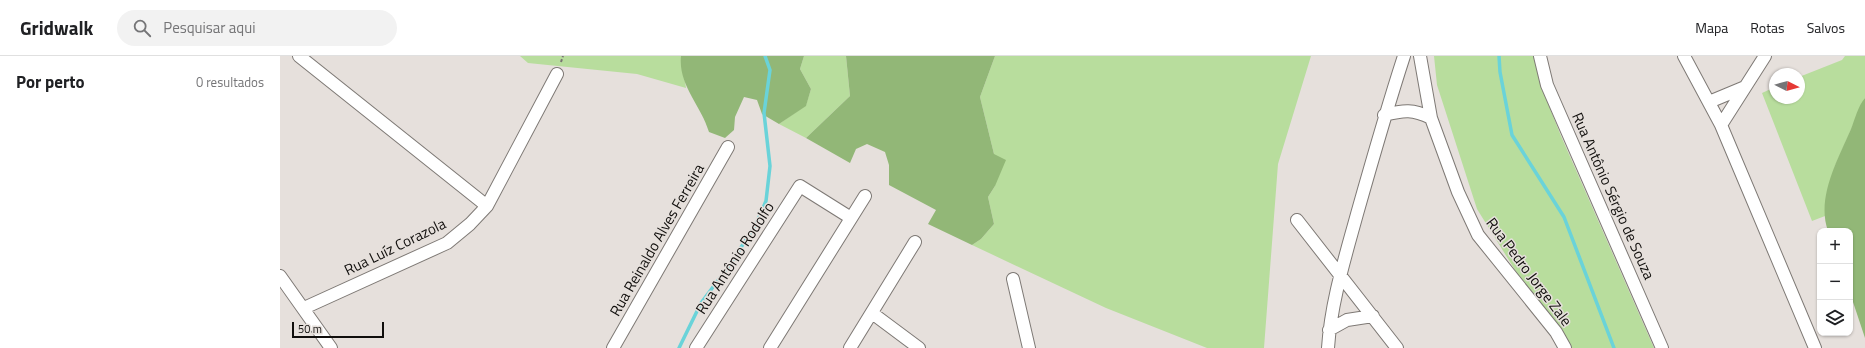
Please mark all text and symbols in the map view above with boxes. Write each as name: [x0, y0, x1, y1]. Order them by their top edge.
search box: [117, 10, 397, 46]
text: Gridwalk: [20, 13, 93, 42]
text: Pesquisar aqui: [163, 16, 255, 39]
icon: search: [131, 17, 153, 39]
text: Mapa: [1695, 17, 1728, 38]
text: Rotas: [1750, 17, 1785, 38]
text: Salvos: [1807, 17, 1845, 38]
north arrow: [1769, 68, 1805, 104]
text: Por perto: [16, 69, 85, 95]
text: 0 resultados: [196, 72, 264, 92]
street label: Rua Antônio Sérgio de Souza: [1566, 109, 1661, 284]
street label: Rua Reinaldo Alves Ferreira: [603, 159, 710, 320]
street label: Rua Antônio Rodolfo: [690, 197, 780, 318]
street label: Rua Luíz Corazola: [340, 212, 450, 281]
street label: Rua Pedro Jorge Zale: [1481, 212, 1578, 331]
map controls: [1817, 228, 1853, 336]
button: +: [1817, 228, 1853, 264]
button: −: [1817, 264, 1853, 300]
button: layers: [1817, 300, 1853, 336]
scale bar: [292, 320, 384, 339]
text: 50 m: [298, 321, 322, 337]

